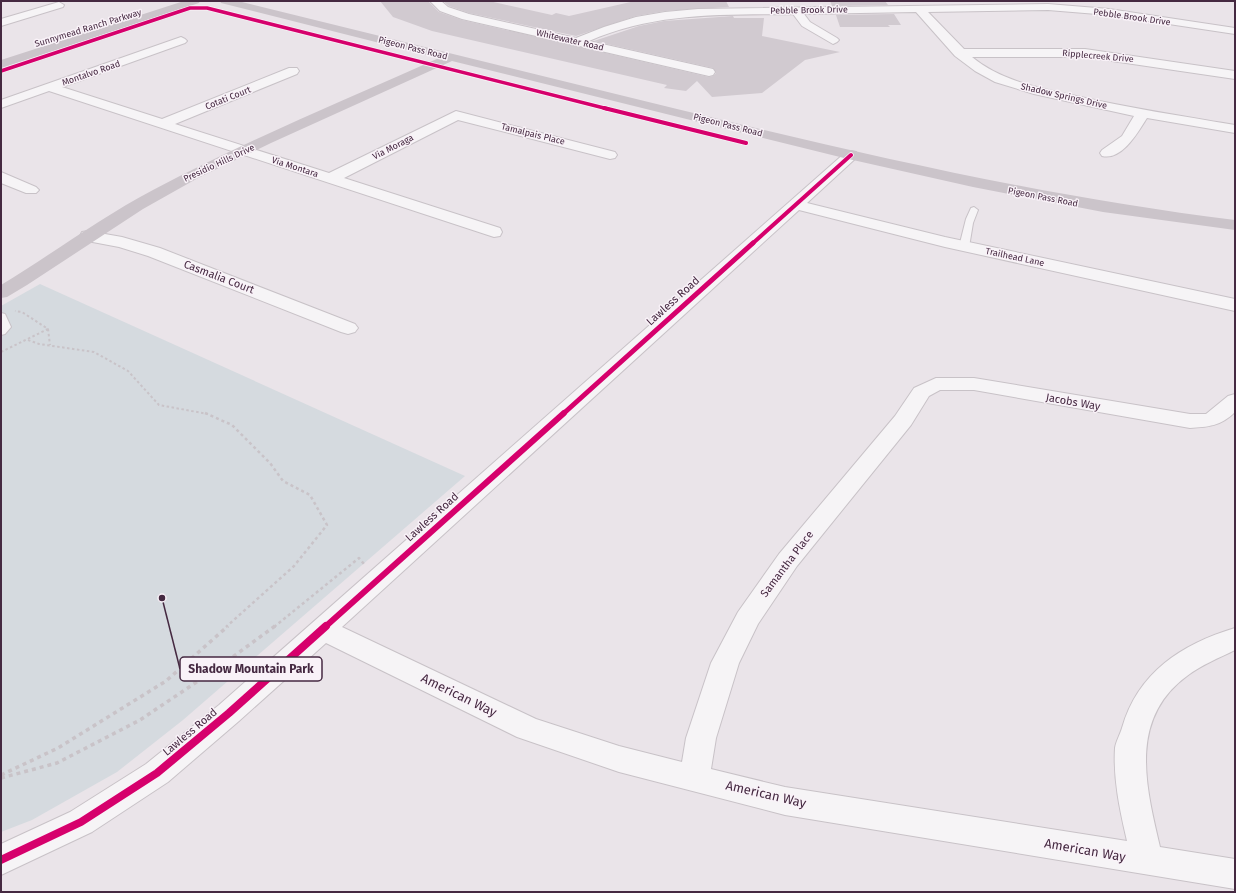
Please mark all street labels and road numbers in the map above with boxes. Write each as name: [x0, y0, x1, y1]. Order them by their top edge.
street label: Pebble Brook Drive: [770, 4, 848, 16]
street label: Sunnymead Ranch Parkway: [33, 7, 143, 49]
street label: Pebble Brook Drive: [1093, 7, 1171, 27]
street label: Whitewater Road: [535, 27, 605, 53]
street label: Pigeon Pass Road: [377, 35, 449, 61]
street label: Ripplecreek Drive: [1062, 48, 1134, 64]
street label: Montalvo Road: [61, 58, 121, 88]
street label: Shadow Springs Drive: [1020, 81, 1108, 111]
street label: Cotati Court: [204, 84, 253, 112]
street label: Pigeon Pass Road: [692, 112, 764, 138]
street label: Tamalpais Place: [500, 121, 566, 147]
street label: Via Moraga: [371, 132, 415, 162]
street label: Presidio Hills Drive: [182, 142, 256, 184]
street label: Via Montara: [270, 155, 320, 179]
street label: Pigeon Pass Road: [1007, 185, 1079, 209]
street label: Trailhead Lane: [985, 246, 1045, 268]
street label: Casmalia Court: [182, 258, 256, 296]
street label: Lawless Road: [644, 274, 702, 328]
street label: Jacobs Way: [1045, 391, 1102, 413]
street label: Lawless Road: [403, 490, 461, 544]
street label: Samantha Place: [758, 528, 816, 600]
street label: American Way: [419, 670, 500, 720]
street label: Lawless Road: [160, 706, 220, 758]
street label: American Way: [724, 777, 808, 811]
street label: American Way: [1043, 835, 1127, 865]

